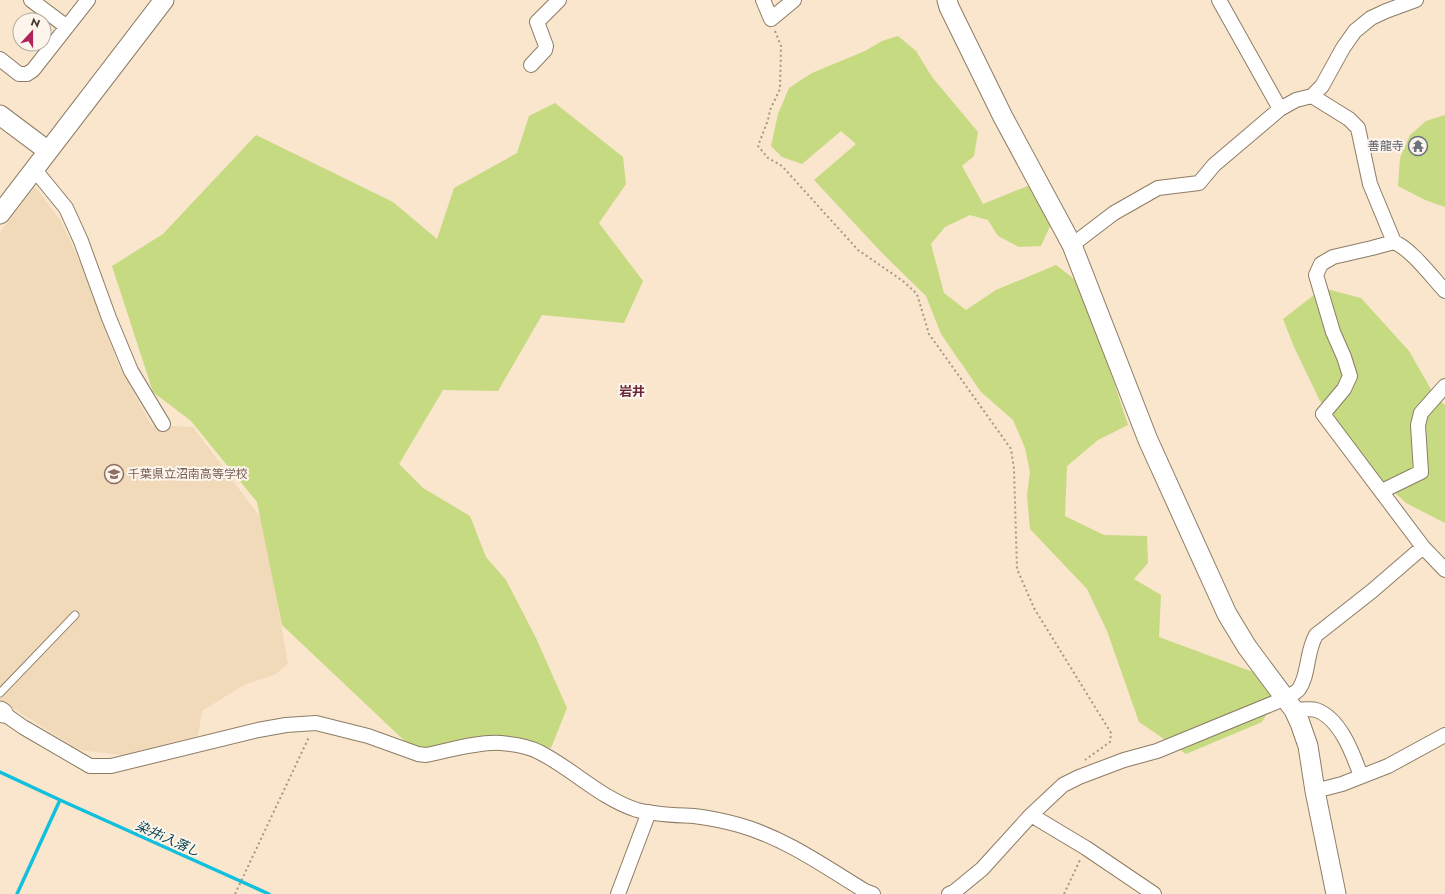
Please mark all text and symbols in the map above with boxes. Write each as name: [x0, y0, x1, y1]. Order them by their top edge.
north arrow: [12, 12, 52, 52]
text: N: [29, 14, 43, 32]
temple icon: 善龍寺: [1407, 135, 1429, 157]
place label: 善龍寺: [1368, 137, 1404, 155]
district label: 岩井: [619, 382, 645, 401]
school or university icon: 千葉県立沼南高等学校: [103, 463, 125, 485]
place label: 千葉県立沼南高等学校: [128, 465, 248, 483]
water label: 染井i入落し: [133, 816, 203, 861]

